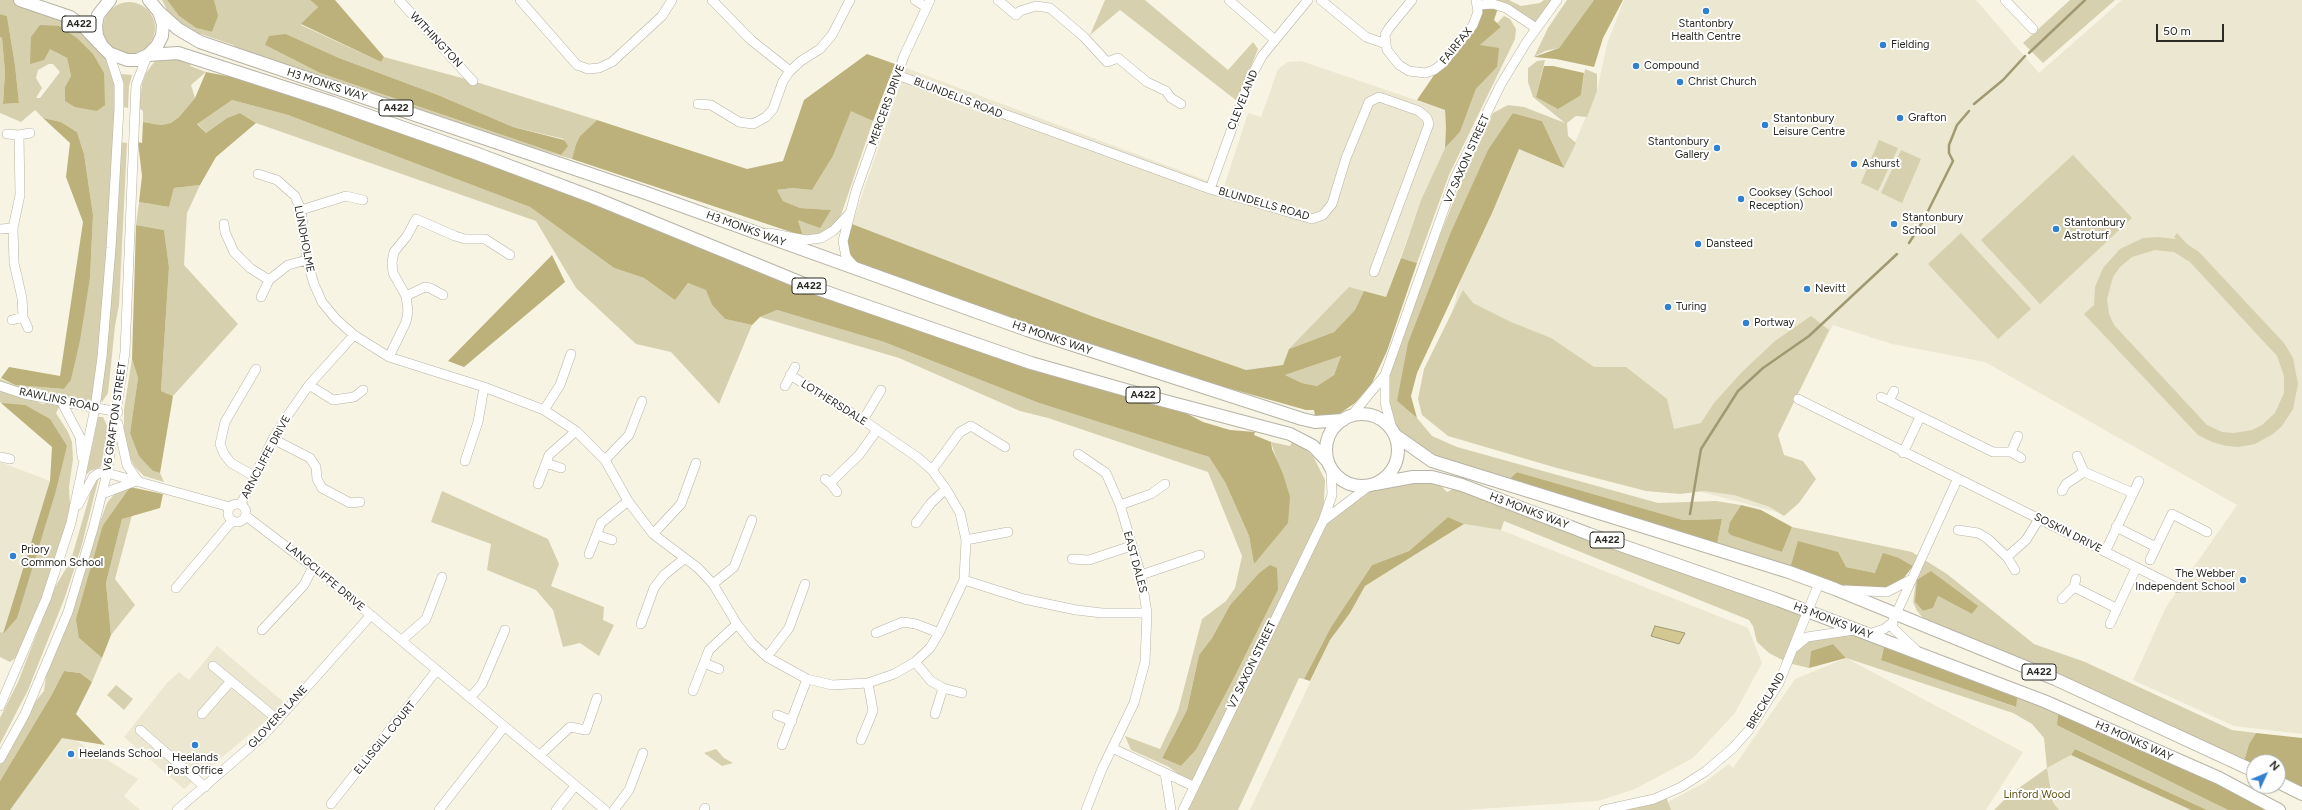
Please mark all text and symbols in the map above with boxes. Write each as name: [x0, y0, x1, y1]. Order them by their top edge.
marker: Stantonbry Health Centre: [1701, 6, 1711, 16]
street label: WITHINGTON: [407, 10, 465, 70]
road number: A422: [62, 16, 96, 32]
scale bar: [2158, 16, 2226, 42]
place label: Stantonbry Health Centre: [1671, 17, 1741, 43]
text: 50 m: [2163, 24, 2191, 38]
street label: FAIRFAX: [1437, 25, 1475, 67]
place label: Fielding: [1891, 38, 1930, 52]
marker: Fielding: [1878, 40, 1888, 50]
place label: Compound: [1644, 59, 1699, 73]
marker: Compound: [1631, 61, 1641, 71]
street label: MERCERS DRIVE: [866, 63, 908, 147]
street label: H3 MONKS WAY: [285, 66, 369, 104]
street label: CLEVELAND: [1225, 68, 1261, 132]
street label: BLUNDELLS ROAD: [912, 75, 1004, 121]
place label: Christ Church: [1688, 75, 1756, 89]
marker: Christ Church: [1675, 77, 1685, 87]
road number: A422: [379, 100, 413, 116]
place label: Grafton: [1908, 111, 1946, 125]
place label: Stantonbury Leisure Centre: [1773, 112, 1845, 138]
street label: V7 SAXON STREET: [1441, 113, 1493, 205]
marker: Grafton: [1895, 113, 1905, 123]
marker: Stantonbury Leisure Centre: [1760, 120, 1770, 130]
place label: Stantonbury Gallery: [1648, 135, 1709, 161]
marker: Stantonbury Gallery: [1712, 143, 1722, 153]
place label: Ashurst: [1862, 157, 1900, 171]
marker: Ashurst: [1849, 159, 1859, 169]
street label: BLUNDELLS ROAD: [1217, 185, 1311, 223]
place label: Cooksey (School Reception): [1749, 186, 1832, 212]
marker: Cooksey (School Reception): [1736, 194, 1746, 204]
street label: LUNDHOLME: [291, 204, 317, 274]
street label: H3 MONKS WAY: [704, 208, 788, 250]
place label: Stantonbury School: [1902, 211, 1963, 237]
place label: Stantonbury Astroturf: [2064, 216, 2125, 242]
marker: Stantonbury School: [1889, 219, 1899, 229]
marker: Stantonbury Astroturf: [2051, 224, 2061, 234]
place label: Dansteed: [1706, 237, 1753, 251]
marker: Dansteed: [1693, 239, 1703, 249]
road number: A422: [792, 278, 826, 294]
place label: Nevitt: [1815, 282, 1846, 296]
marker: Nevitt: [1802, 284, 1812, 294]
place label: Turing: [1676, 300, 1707, 314]
marker: Turing: [1663, 302, 1673, 312]
place label: Portway: [1754, 316, 1794, 330]
street label: H3 MONKS WAY: [1010, 318, 1094, 358]
marker: Portway: [1741, 318, 1751, 328]
street label: V6 GRAFTON STREET: [101, 362, 129, 472]
street label: LOTHERSDALE: [798, 377, 870, 429]
street label: RAWLINS ROAD: [18, 385, 100, 415]
road number: A422: [1126, 387, 1160, 403]
street label: ARNCLIFFE DRIVE: [239, 413, 293, 501]
street label: H3 MONKS WAY: [1488, 490, 1570, 532]
street label: SOSKIN DRIVE: [2032, 510, 2104, 556]
street label: EAST DALES: [1120, 530, 1150, 594]
road number: A422: [1590, 532, 1624, 548]
street label: LANGCLIFFE DRIVE: [283, 540, 367, 614]
place label: Priory Common School: [21, 543, 103, 569]
marker: Priory Common School: [8, 551, 18, 561]
place label: The Webber Independent School: [2135, 567, 2235, 593]
marker: The Webber Independent School: [2238, 575, 2248, 585]
street label: H3 MONKS WAY: [1792, 600, 1874, 642]
street label: V7 SAXON STREET: [1225, 619, 1279, 711]
road number: A422: [2022, 664, 2056, 680]
street label: BRECKLAND: [1744, 670, 1788, 732]
street label: GLOVERS LANE: [246, 683, 310, 751]
street label: ELLISGILL COURT: [351, 699, 419, 777]
street label: H3 MONKS WAY: [2093, 718, 2175, 764]
marker: Heelands Post Office: [190, 740, 200, 750]
place label: Heelands School: [79, 747, 162, 761]
marker: Heelands School: [66, 749, 76, 759]
place label: Heelands Post Office: [167, 751, 223, 777]
north arrow: [2246, 754, 2286, 794]
text: N: [2267, 758, 2282, 774]
park label: Linford Wood: [2003, 788, 2071, 802]

